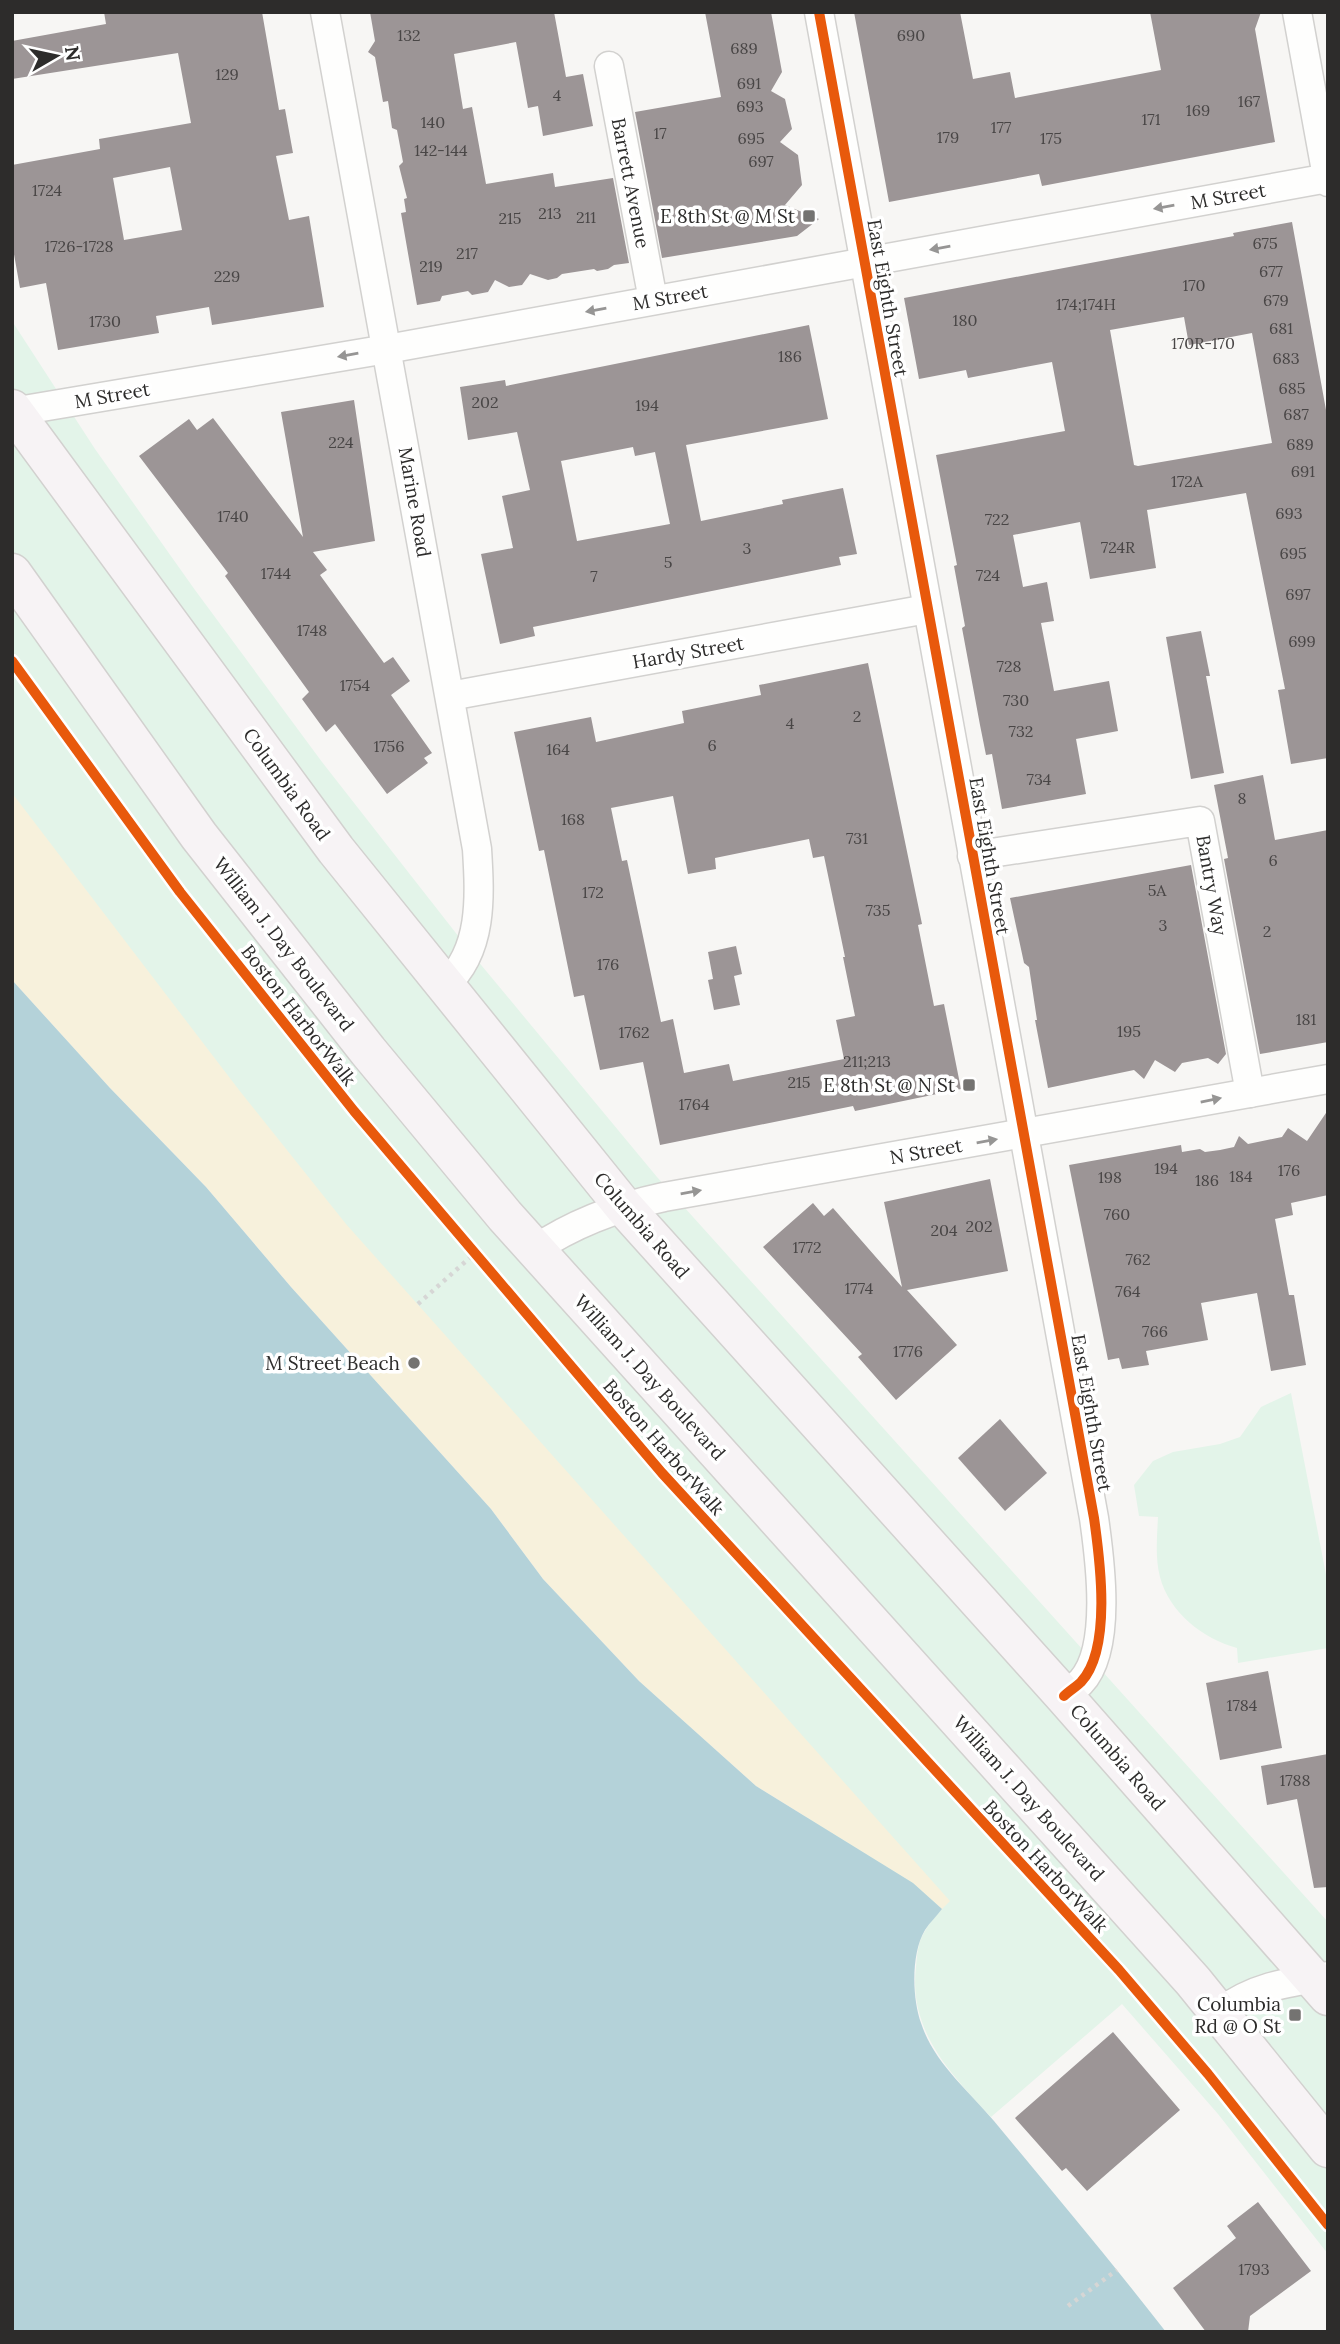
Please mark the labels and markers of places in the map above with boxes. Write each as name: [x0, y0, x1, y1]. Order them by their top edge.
place label: E 8th St @ M St: [660, 204, 796, 228]
marker: E 8th St @ M St: [801, 208, 817, 224]
place label: E 8th St @ N St: [823, 1073, 956, 1097]
marker: E 8th St @ N St: [961, 1077, 977, 1093]
place label: M Street Beach: [265, 1351, 400, 1375]
marker: M Street Beach: [406, 1355, 422, 1371]
place label: Columbia Rd @ O St: [1195, 1992, 1282, 2038]
marker: Columbia Rd @ O St: [1287, 2007, 1303, 2023]

